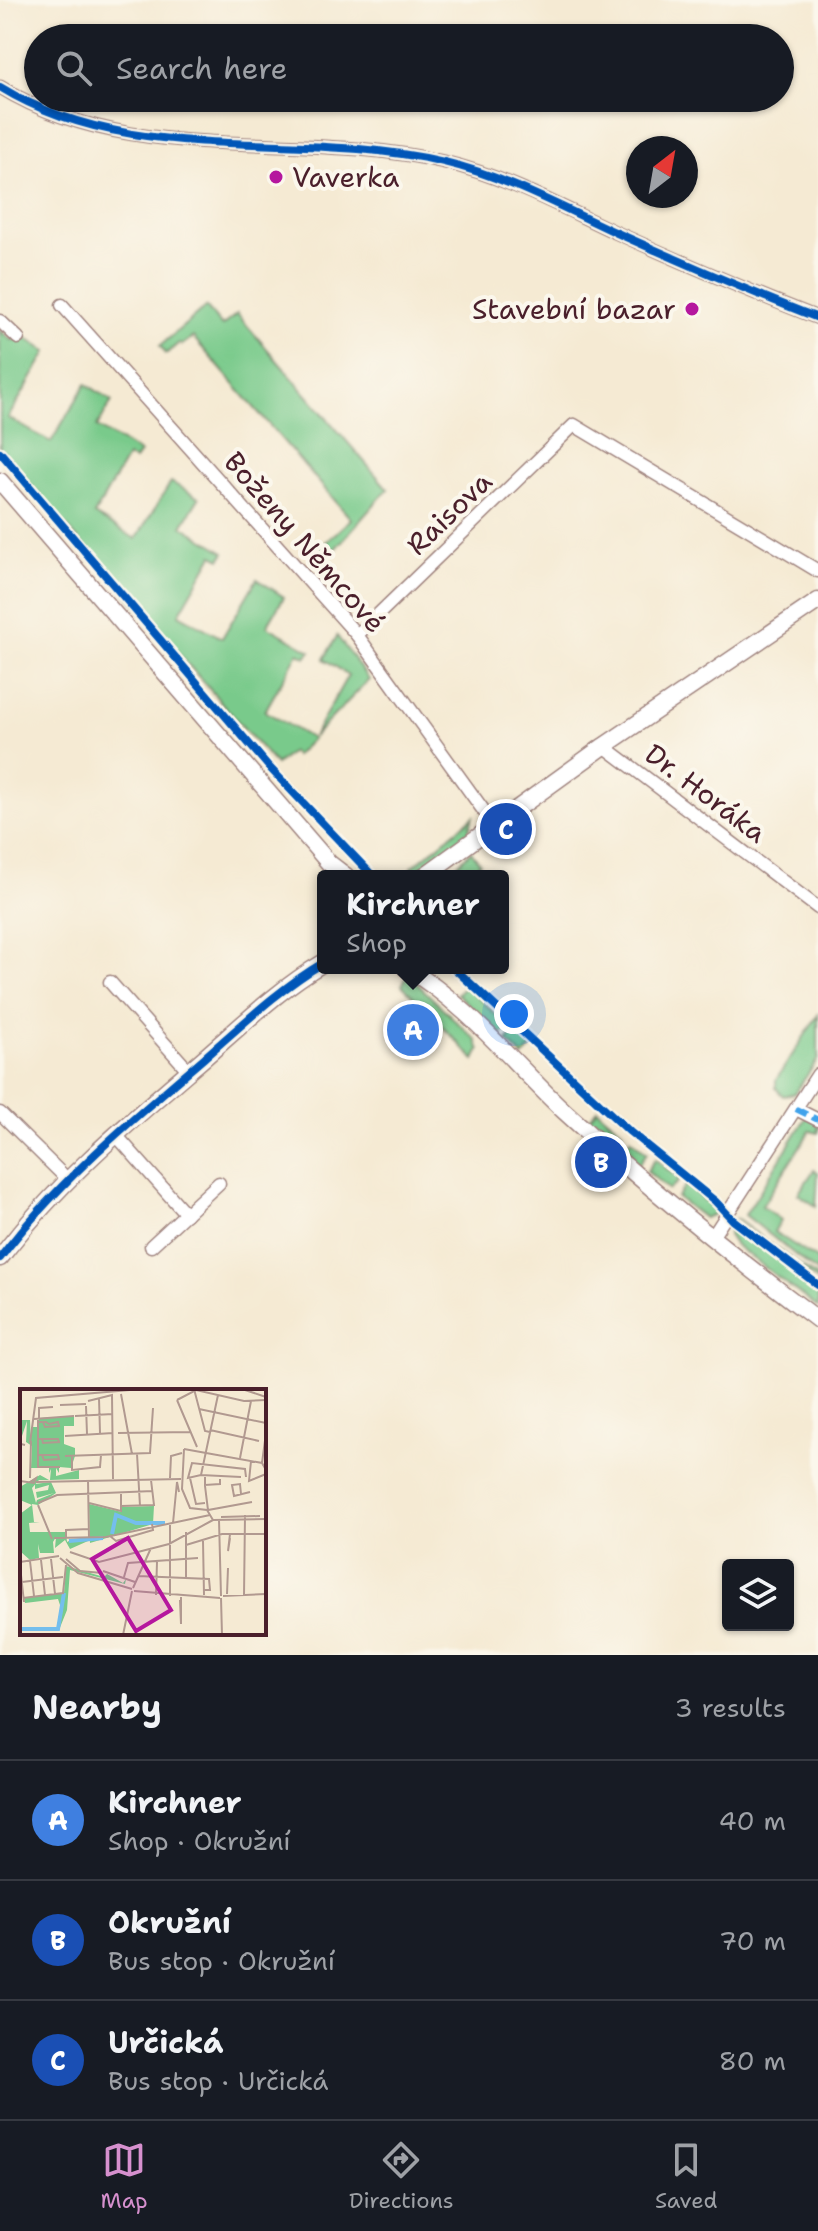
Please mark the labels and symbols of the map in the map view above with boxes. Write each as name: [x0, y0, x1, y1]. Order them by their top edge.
north arrow: [626, 136, 698, 208]
place label: Vaverka: [292, 158, 400, 196]
marker: Vaverka: [267, 168, 285, 186]
place label: Stavební bazar: [472, 290, 676, 328]
marker: Stavební bazar: [683, 300, 701, 318]
street label: Boženy Němcové: [216, 443, 394, 641]
street label: Raisova: [398, 463, 500, 563]
street label: Dr. Horáka: [637, 735, 775, 851]
pin: C: [480, 799, 532, 859]
your location: [494, 994, 534, 1034]
pin: A: [387, 1000, 439, 1060]
pin: B: [575, 1132, 627, 1192]
inset map: [20, 1389, 266, 1635]

